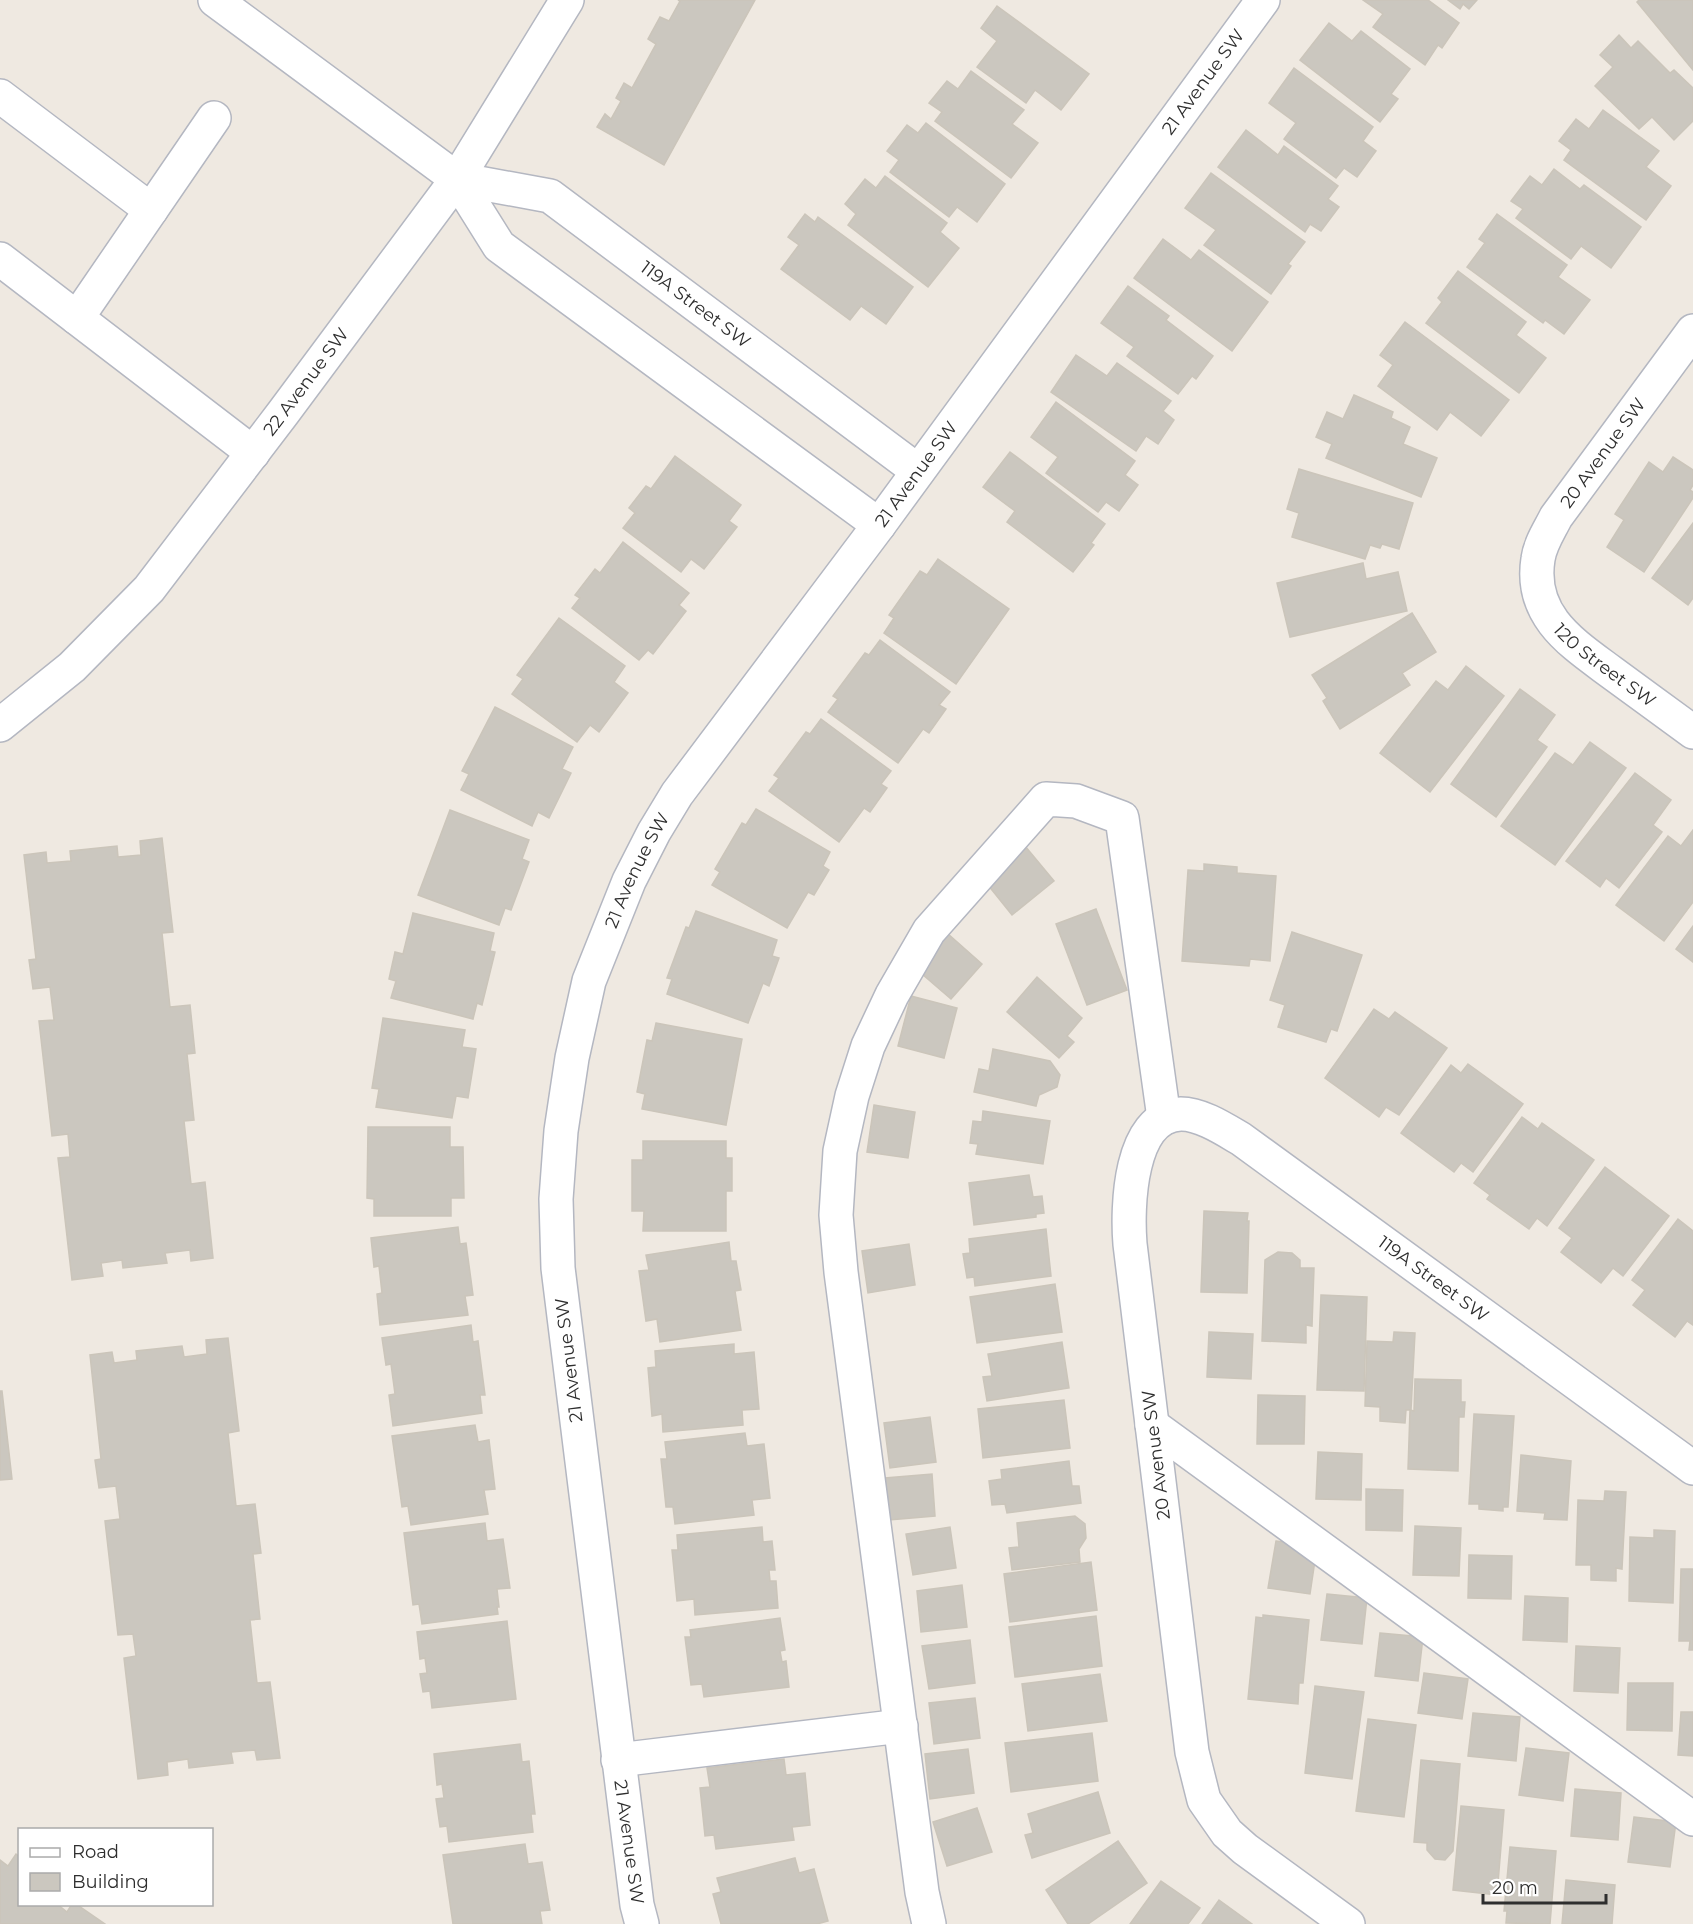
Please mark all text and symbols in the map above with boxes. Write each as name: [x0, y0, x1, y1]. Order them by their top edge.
street label: 21 Avenue SW: [1157, 25, 1249, 139]
street label: 119A Street SW: [636, 256, 755, 353]
street label: 22 Avenue SW: [259, 324, 353, 440]
street label: 20 Avenue SW: [1556, 394, 1650, 512]
street label: 21 Avenue SW: [870, 417, 962, 531]
street label: 120 Street SW: [1548, 619, 1660, 712]
street label: 21 Avenue SW: [600, 809, 674, 931]
street label: 119A Street SW: [1373, 1231, 1493, 1327]
street label: 21 Avenue SW: [550, 1297, 588, 1423]
street label: 20 Avenue SW: [1137, 1389, 1175, 1521]
street label: 21 Avenue SW: [609, 1778, 649, 1906]
legend: [18, 1828, 213, 1906]
text: Road: [72, 1841, 119, 1863]
scale bar: [1483, 1867, 1606, 1905]
text: Building: [72, 1871, 149, 1893]
text: 20 m: [1492, 1877, 1538, 1899]

